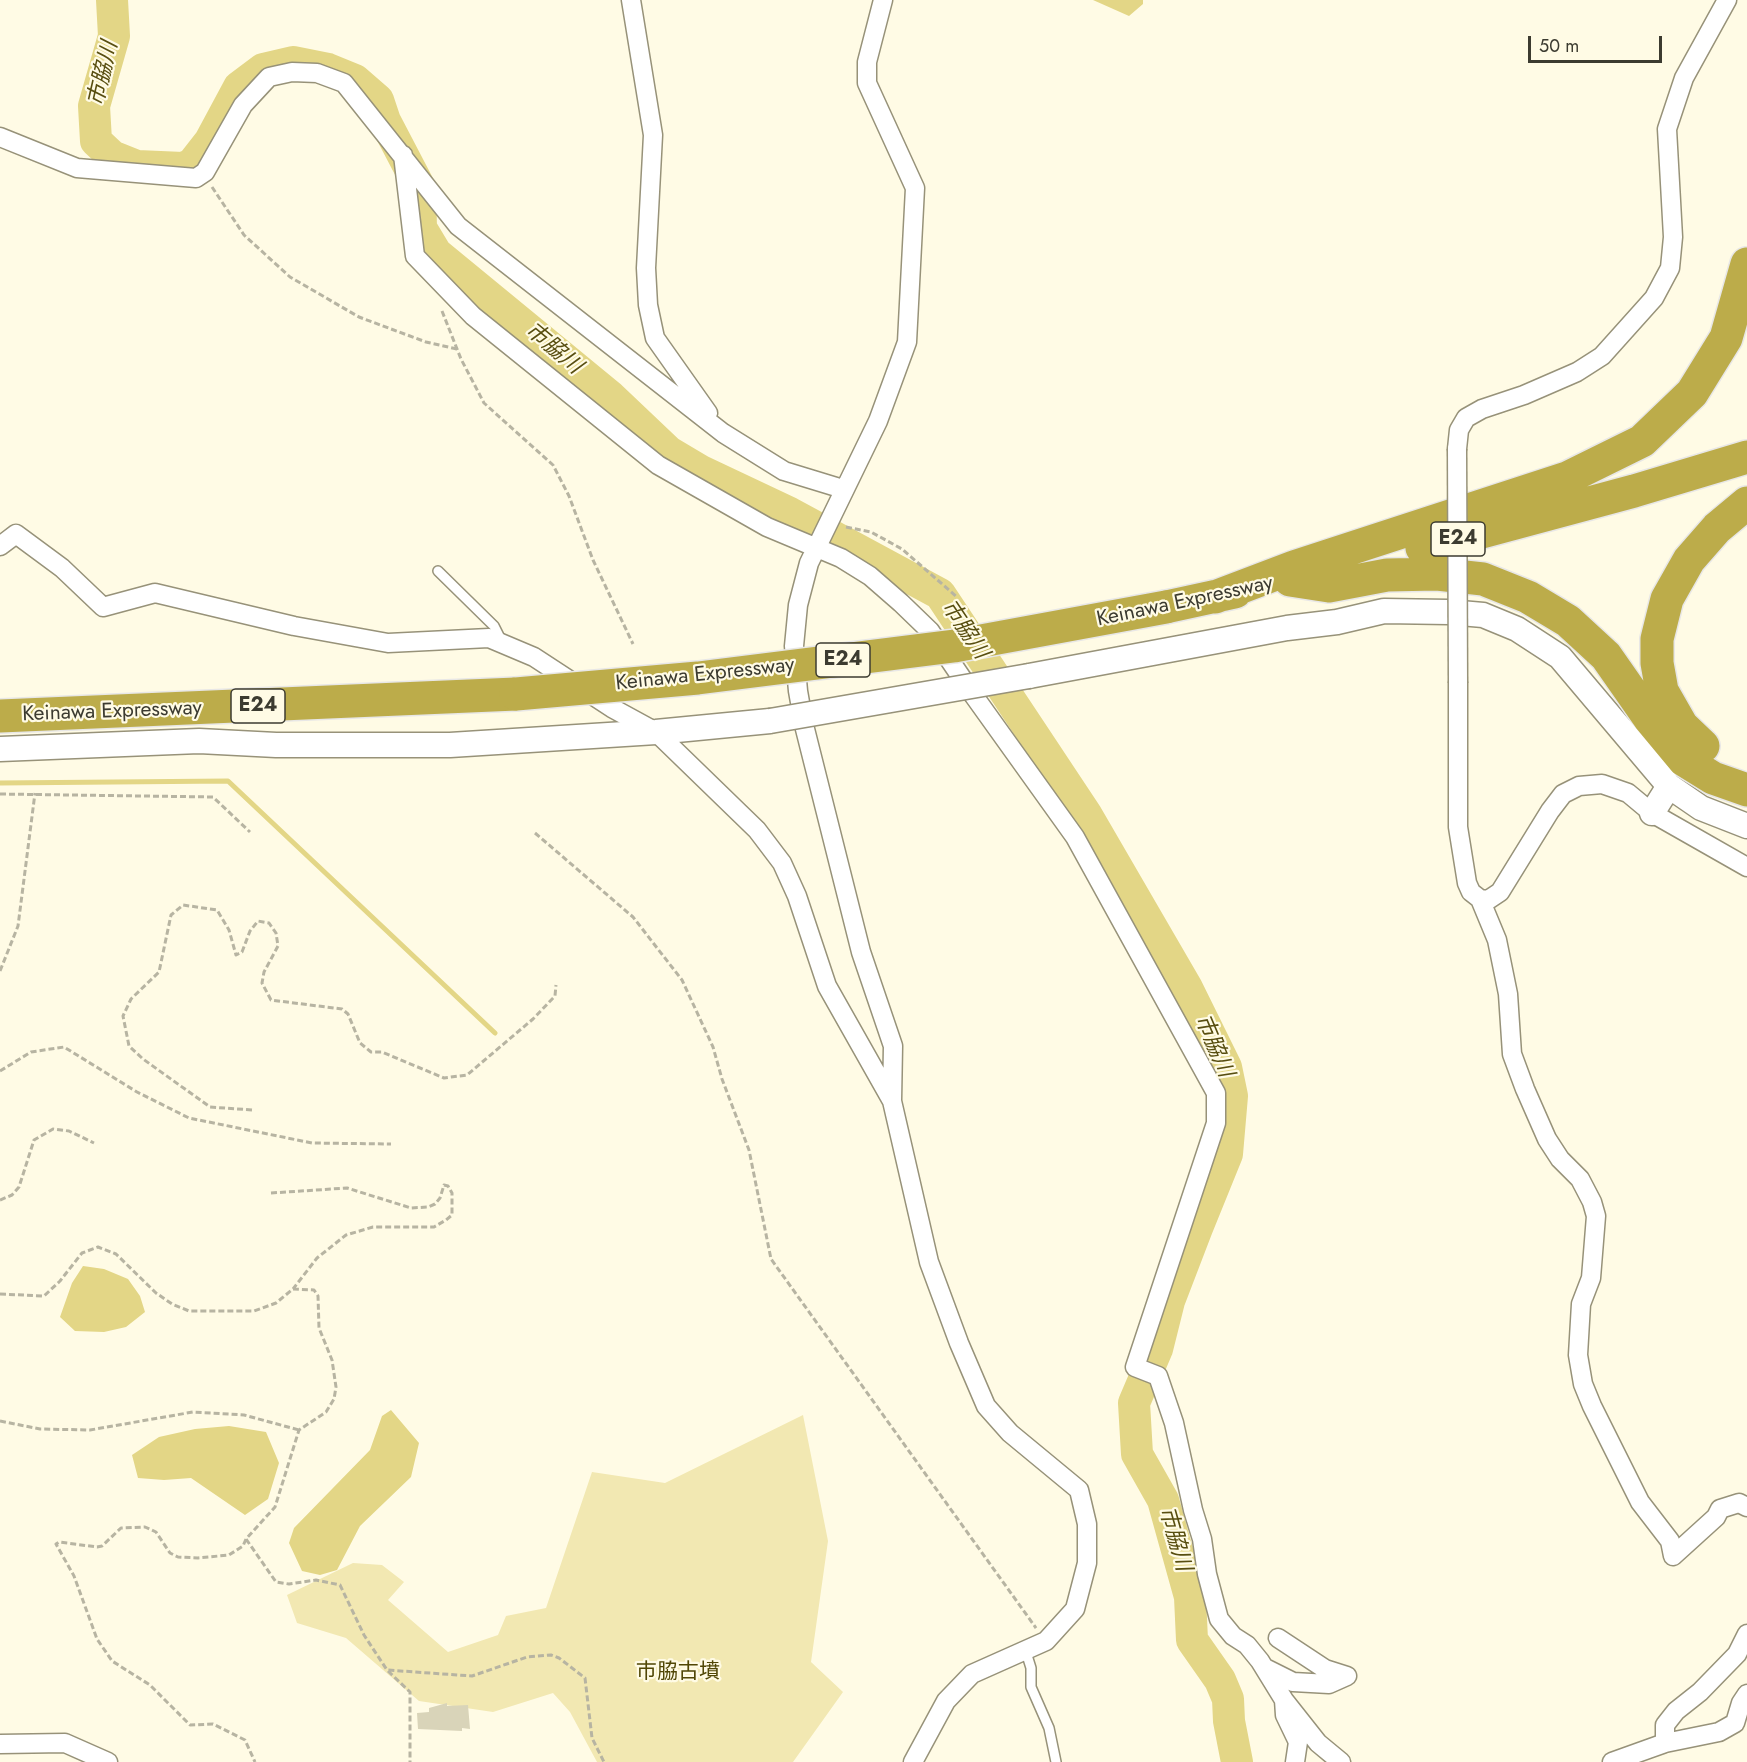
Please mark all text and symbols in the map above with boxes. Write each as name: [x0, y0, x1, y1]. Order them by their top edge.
scale bar: [1531, 24, 1664, 62]
text: 50 m: [1539, 33, 1579, 59]
water label: 市脇川: [84, 39, 124, 109]
water label: 市脇川: [519, 318, 587, 380]
road number: E24: [1431, 522, 1485, 556]
street label: Keinawa Expressway: [1095, 571, 1275, 633]
water label: 市脇川: [935, 595, 993, 665]
road number: E24: [816, 643, 870, 677]
street label: Keinawa Expressway: [614, 653, 796, 697]
road number: E24: [231, 689, 285, 723]
street label: Keinawa Expressway: [22, 696, 202, 728]
water label: 市脇川: [1188, 1010, 1238, 1082]
water label: 市脇川: [1152, 1504, 1196, 1574]
park label: 市脇古墳: [636, 1660, 720, 1686]

